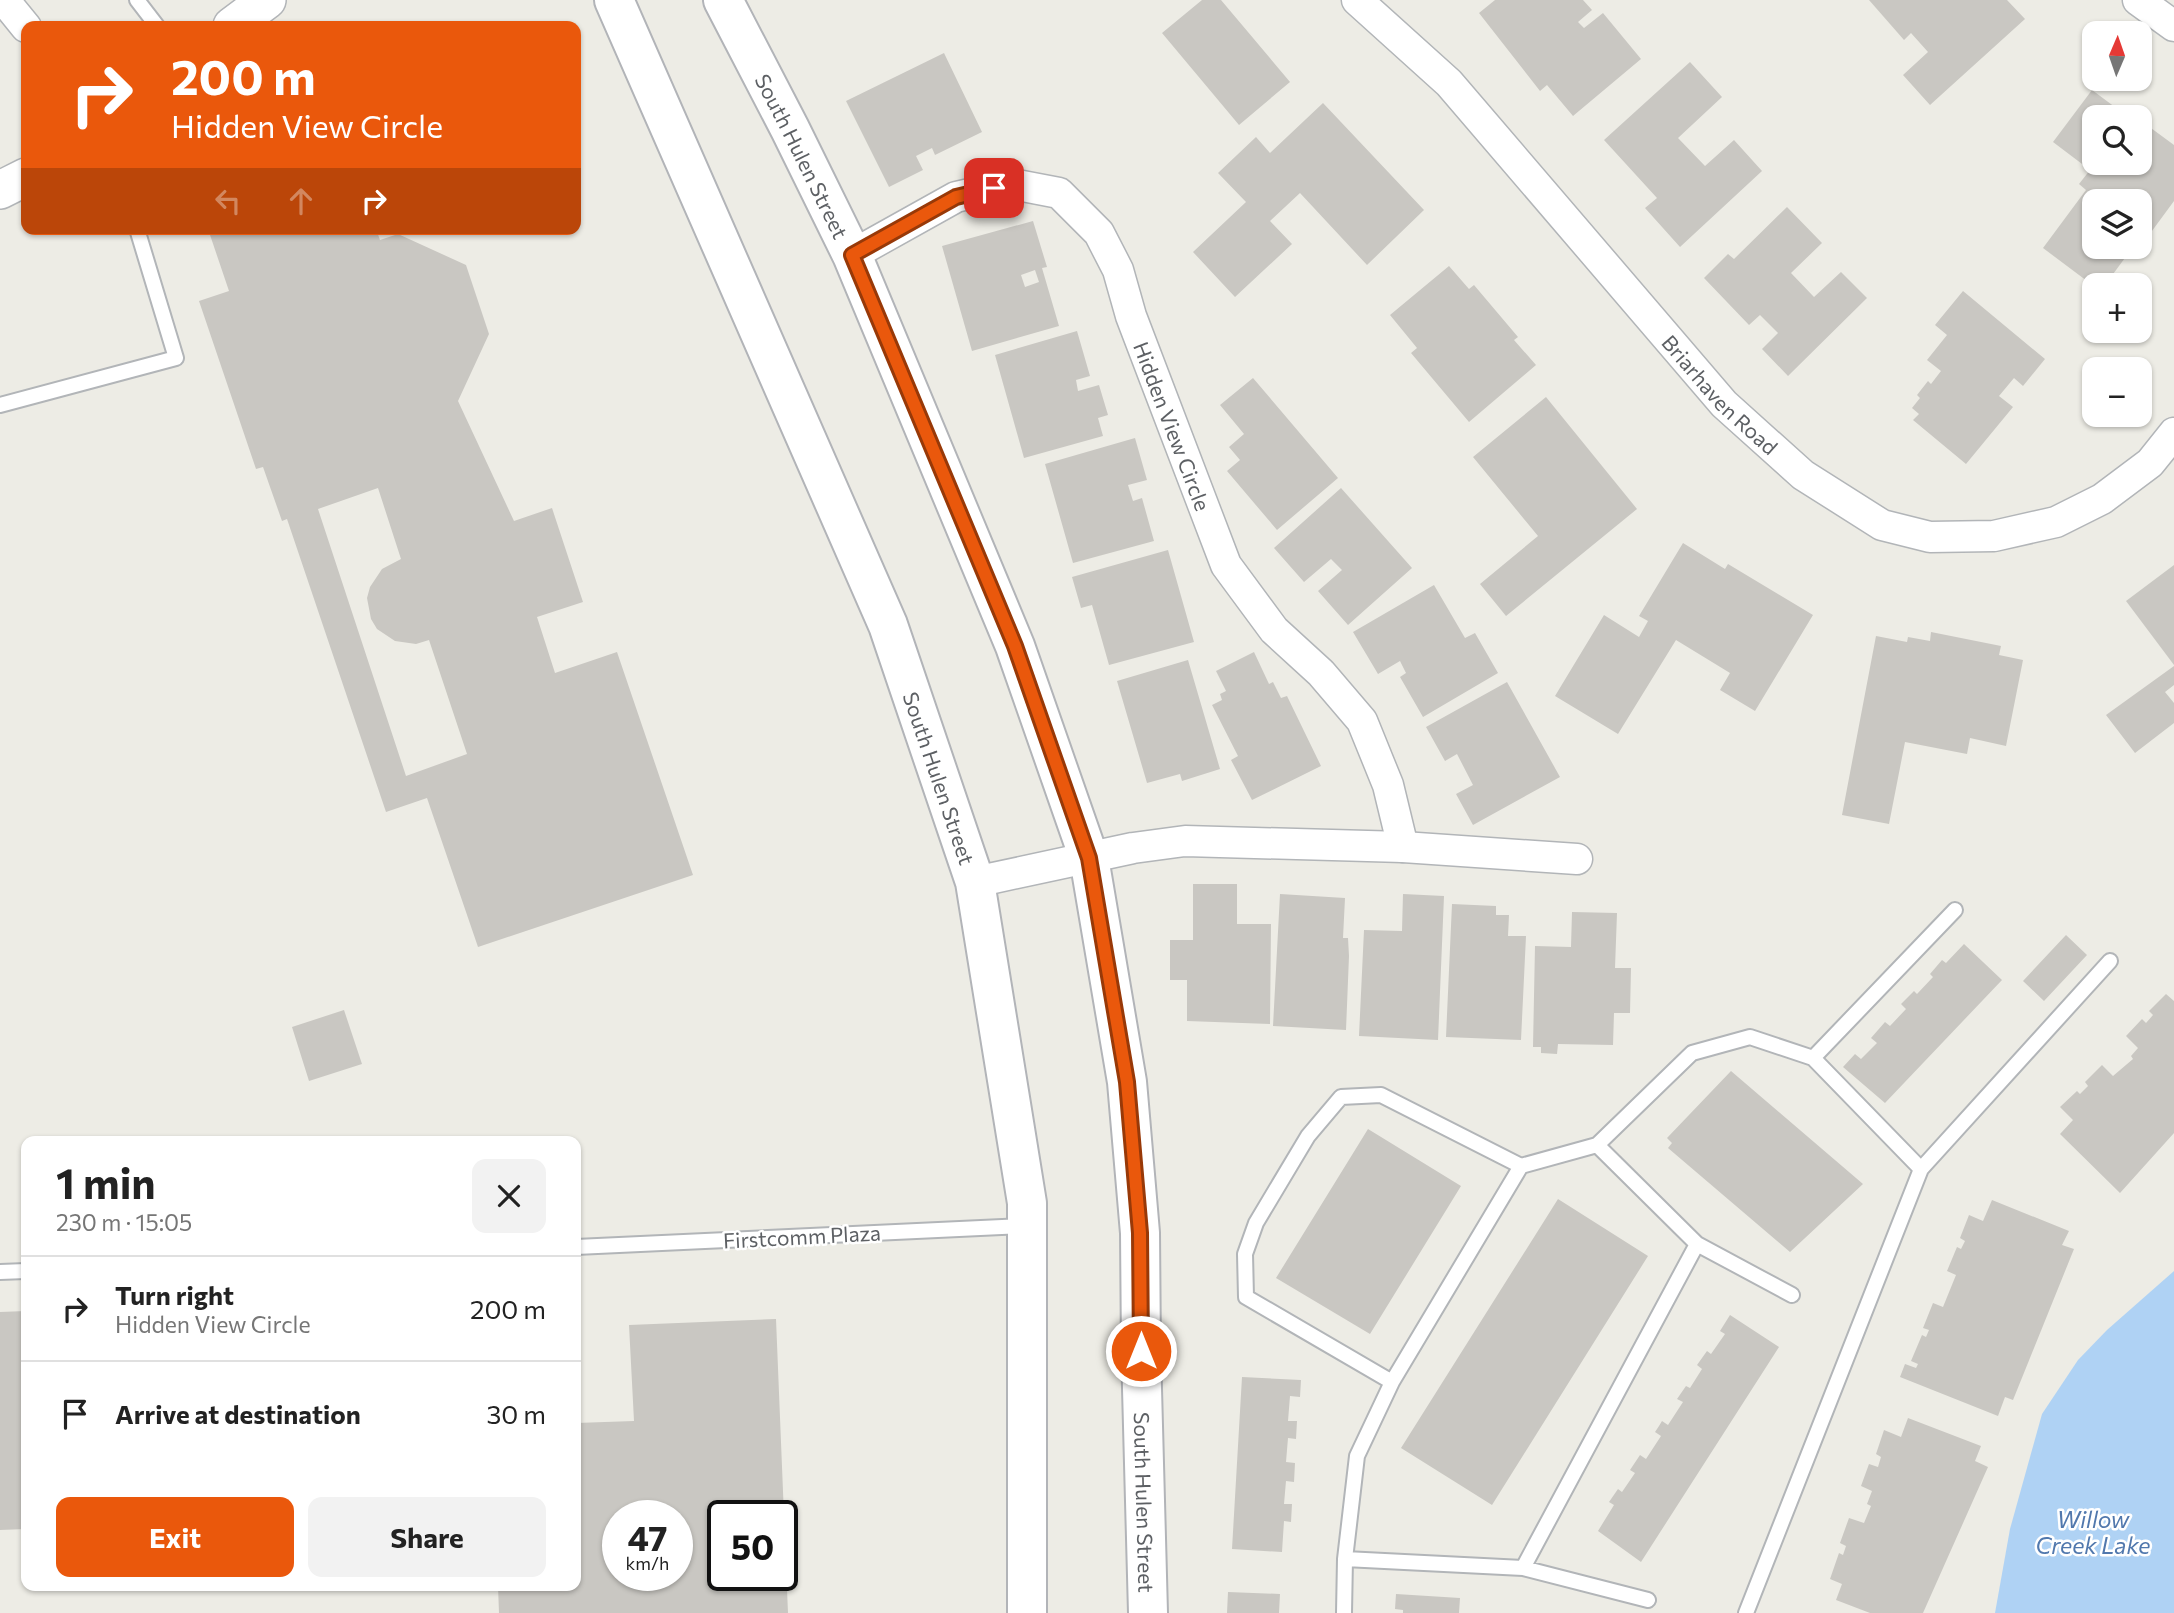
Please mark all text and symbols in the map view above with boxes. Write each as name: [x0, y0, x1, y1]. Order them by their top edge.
north arrow: [2082, 21, 2152, 91]
map controls: [2082, 21, 2152, 427]
text: 200 m: [171, 45, 316, 105]
icon: right: [56, 49, 147, 140]
street label: South Hulen Street: [751, 69, 854, 242]
text: Hidden View Circle: [171, 105, 443, 145]
button: search: [2082, 105, 2152, 175]
pin: [964, 158, 1024, 218]
icon: arrive: [975, 169, 1013, 207]
icon: left: [209, 182, 247, 220]
icon: ahead: [282, 182, 320, 220]
icon: right: [355, 182, 393, 220]
button: layers: [2082, 189, 2152, 259]
button: +: [2082, 273, 2152, 343]
street label: Briarhaven Road: [1657, 329, 1783, 459]
street label: Hidden View Circle: [1129, 338, 1216, 514]
button: −: [2082, 357, 2152, 427]
street label: South Hulen Street: [899, 688, 981, 868]
text: 1 min: [56, 1156, 156, 1208]
button: close: [472, 1159, 546, 1233]
text: 230 m · 15:05: [56, 1208, 192, 1236]
street label: Firstcomm Plaza: [722, 1219, 882, 1253]
text: Turn right: [115, 1279, 234, 1310]
icon: right: [56, 1290, 94, 1328]
text: 200 m: [470, 1293, 546, 1324]
text: Hidden View Circle: [115, 1310, 311, 1338]
position arrow: [1104, 1314, 1178, 1388]
icon: arrive: [56, 1395, 94, 1433]
text: Arrive at destination: [115, 1398, 361, 1429]
text: 30 m: [487, 1398, 546, 1429]
street label: South Hulen Street: [1130, 1412, 1160, 1593]
button: Exit: [56, 1497, 294, 1577]
button: Share: [308, 1497, 546, 1577]
speed limit sign: 50: [707, 1500, 798, 1591]
water label: Willow Creek Lake: [2036, 1505, 2150, 1559]
text: 47: [627, 1515, 668, 1558]
text: km/h: [626, 1552, 669, 1574]

